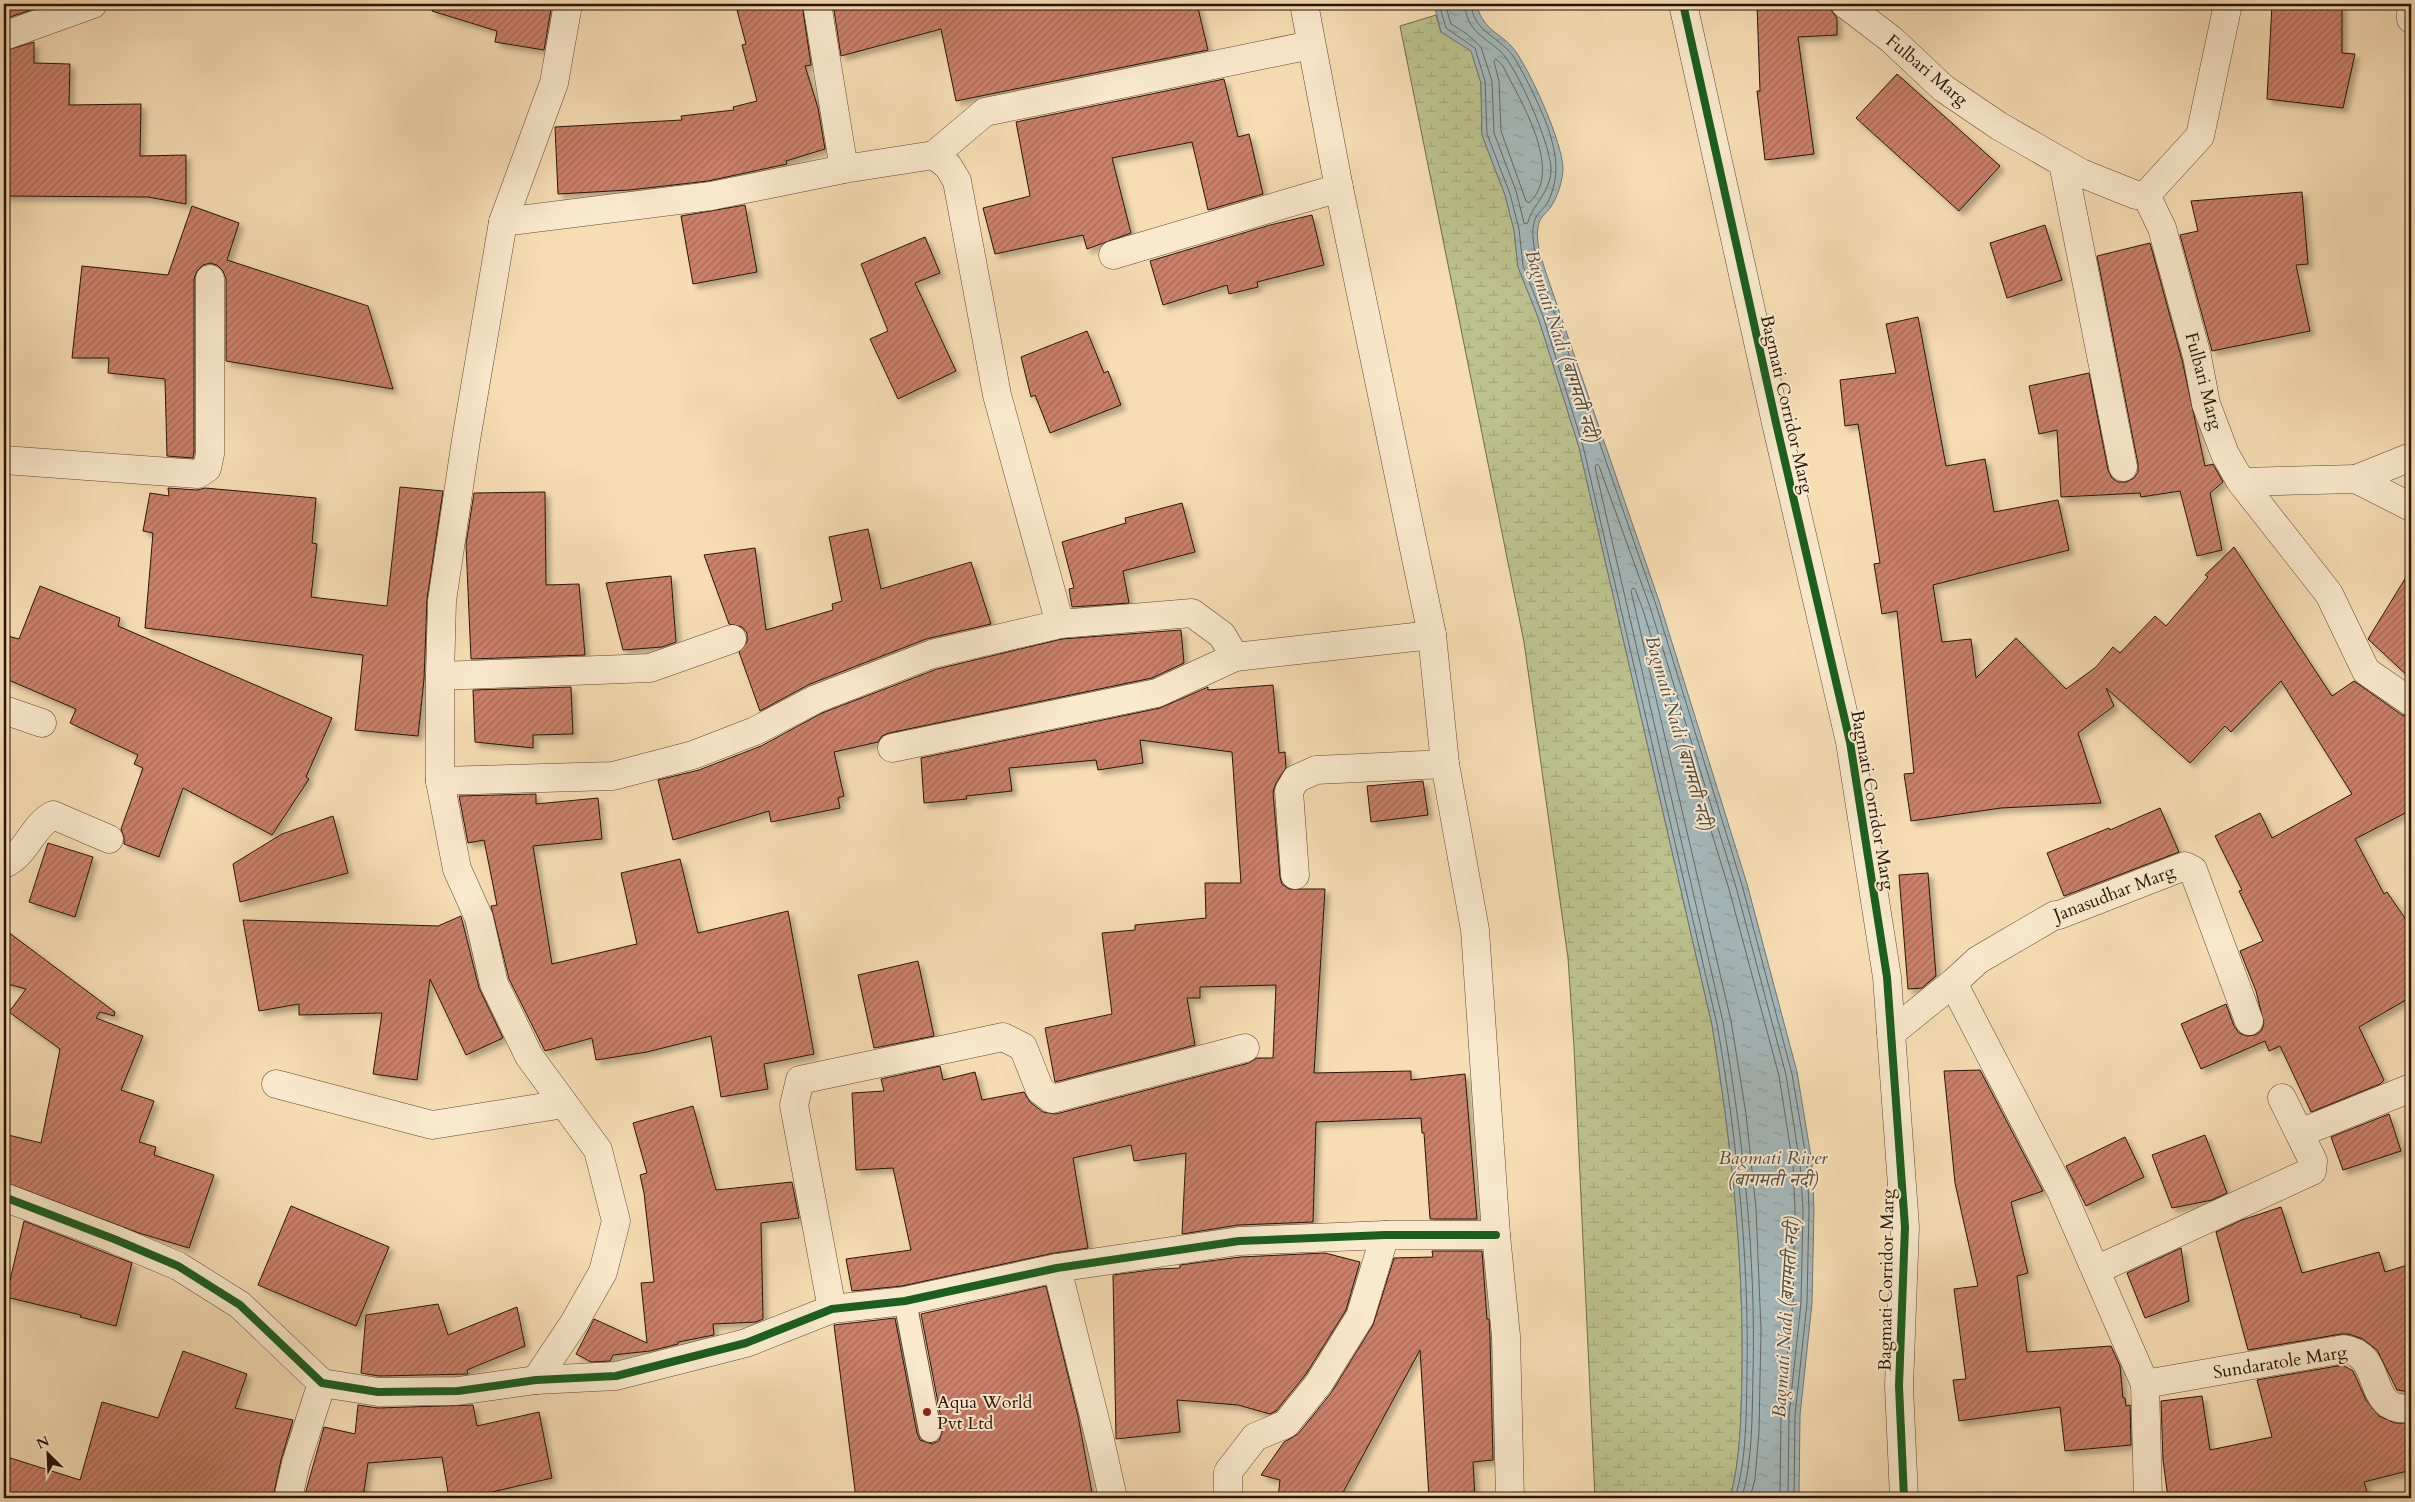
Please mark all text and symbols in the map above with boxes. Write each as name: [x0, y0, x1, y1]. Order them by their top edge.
street label: Fulbari Marg: [1880, 29, 1974, 113]
water label: Bagmati Nadi (बागमती नदी): [1518, 246, 1606, 446]
street label: Bagmati Corridor Marg: [1754, 312, 1819, 497]
street label: Fulbari Marg: [2178, 330, 2229, 434]
water label: Bagmati Nadi (बागमती नदी): [1639, 633, 1719, 834]
street label: Bagmati Corridor Marg: [1844, 708, 1901, 893]
street label: Janasudhar Marg: [2047, 859, 2179, 929]
water label: Bagmati River (बागमती नदी): [1719, 1145, 1828, 1193]
street label: Bagmati Corridor Marg: [1872, 1188, 1901, 1371]
water label: Bagmati Nadi (बागमती नदी): [1766, 1215, 1806, 1419]
street label: Sundaratole Marg: [2211, 1339, 2350, 1385]
place label: Aqua World Pvt Ltd: [937, 1390, 1033, 1436]
marker: Aqua World Pvt Ltd: [921, 1406, 933, 1418]
north arrow: [22, 1430, 72, 1480]
text: N: [33, 1431, 52, 1454]

